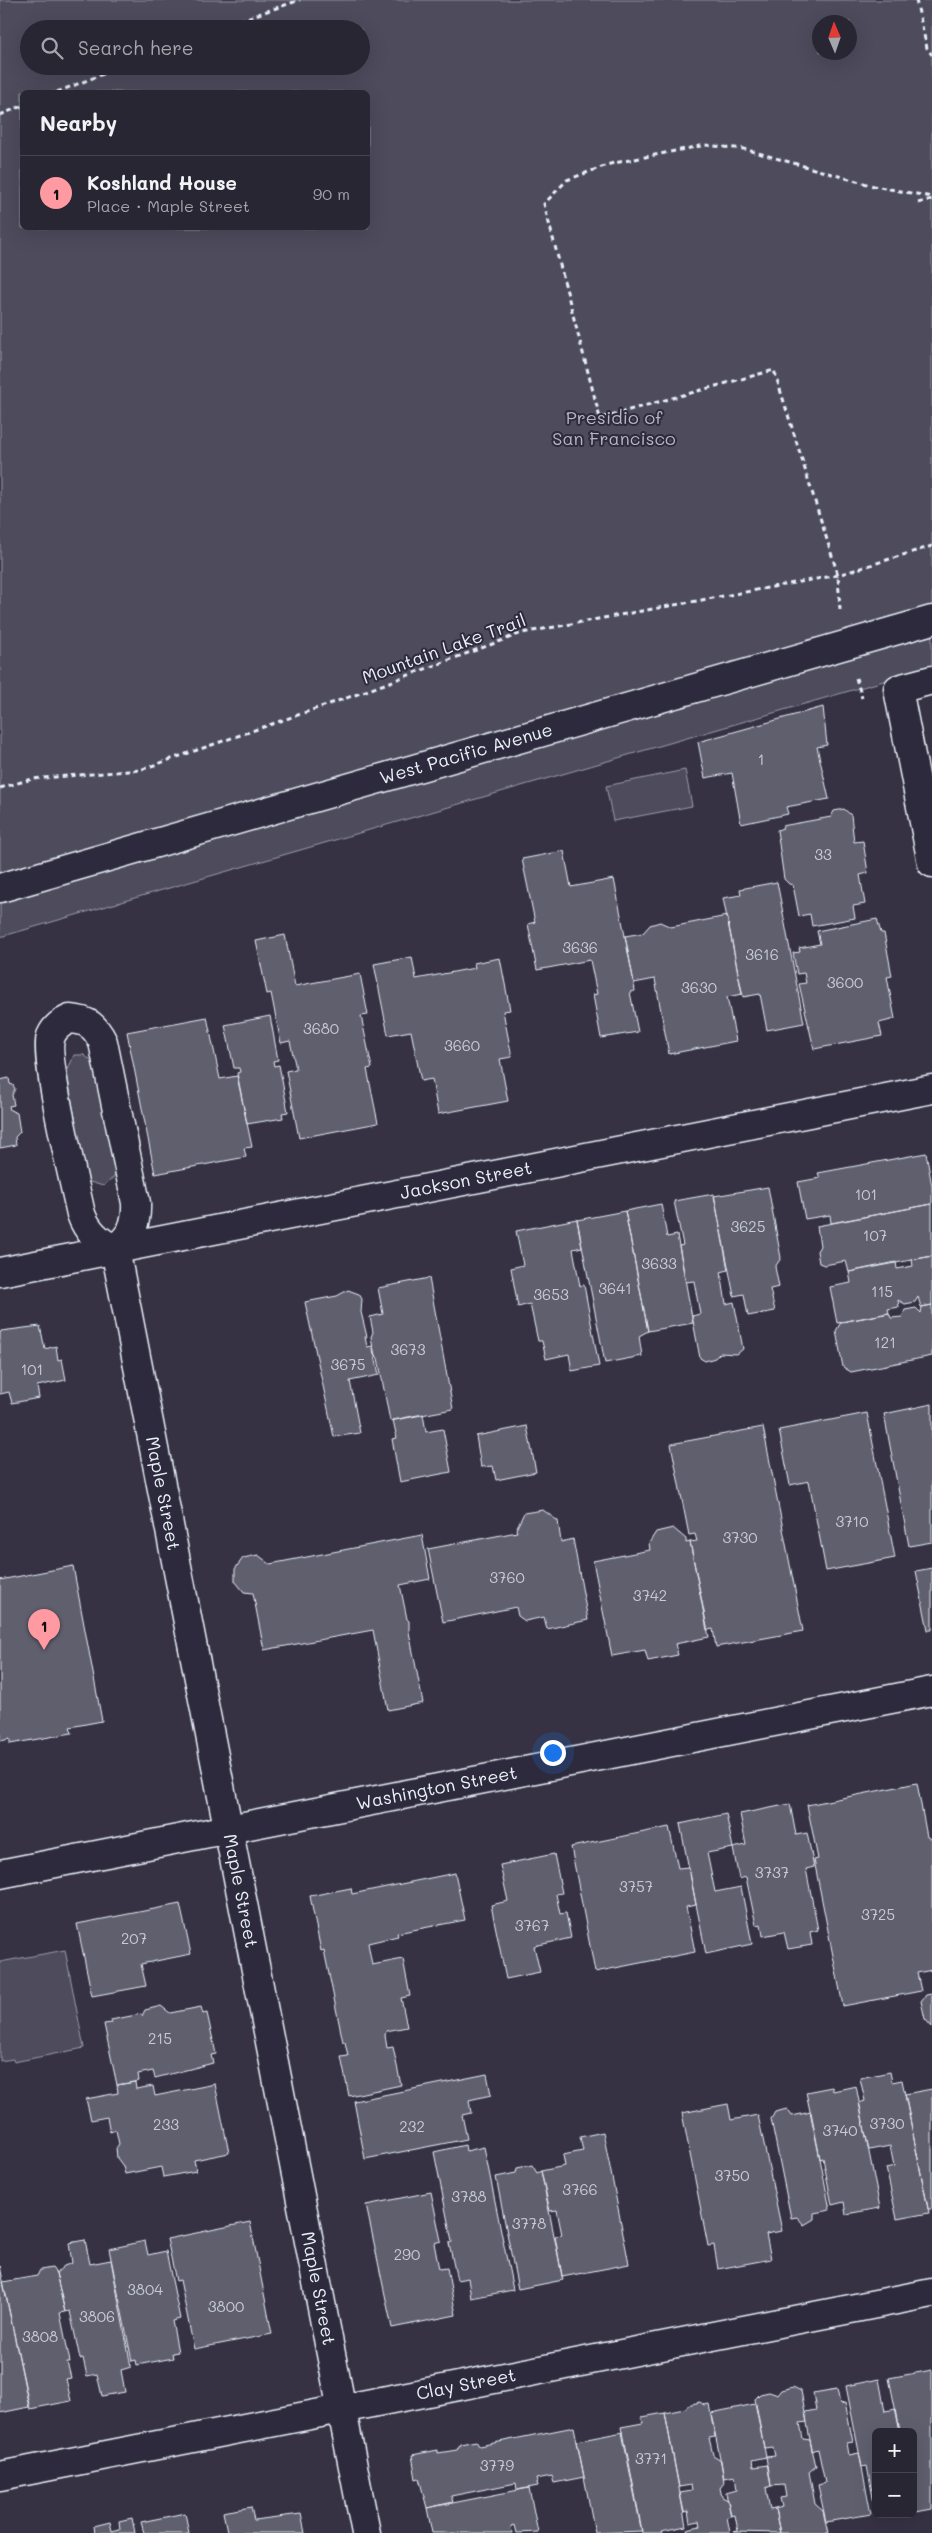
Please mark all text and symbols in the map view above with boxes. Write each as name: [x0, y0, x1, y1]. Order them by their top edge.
north arrow: [812, 15, 857, 60]
search box: [20, 20, 370, 75]
icon: search: [38, 34, 66, 62]
text: Search here: [78, 35, 194, 60]
text: Nearby: [40, 109, 117, 136]
text: Koshland House: [87, 170, 237, 195]
text: 1: [52, 183, 60, 204]
text: 90 m: [313, 183, 350, 204]
text: Place · Maple Street: [87, 195, 250, 216]
park label: Presidio of San Francisco: [552, 405, 676, 450]
street label: Mountain Lake Trail: [358, 607, 529, 689]
street label: West Pacific Avenue: [377, 717, 555, 789]
house number: 1: [758, 749, 764, 769]
house number: 33: [814, 844, 832, 864]
house number: 3636: [562, 937, 598, 957]
house number: 3616: [745, 944, 779, 964]
house number: 3600: [827, 972, 863, 992]
house number: 3630: [681, 977, 717, 997]
house number: 3680: [303, 1018, 339, 1038]
house number: 3660: [444, 1035, 480, 1055]
street label: Jackson Street: [398, 1155, 534, 1204]
house number: 101: [855, 1184, 877, 1204]
house number: 3625: [731, 1216, 765, 1236]
house number: 107: [863, 1225, 887, 1245]
house number: 3633: [641, 1253, 677, 1273]
house number: 3641: [598, 1278, 632, 1298]
house number: 115: [871, 1281, 893, 1301]
house number: 3653: [533, 1284, 569, 1304]
house number: 121: [874, 1332, 896, 1352]
house number: 3673: [391, 1339, 426, 1359]
house number: 3675: [331, 1354, 365, 1374]
house number: 101: [21, 1359, 43, 1379]
street label: Maple Street: [141, 1434, 187, 1552]
house number: 3710: [835, 1511, 869, 1531]
house number: 3730: [722, 1527, 758, 1547]
house number: 3760: [489, 1567, 525, 1587]
house number: 3742: [633, 1585, 667, 1605]
pin: 1: [28, 1609, 60, 1650]
your location: [540, 1740, 566, 1766]
street label: Washington Street: [354, 1760, 519, 1815]
street label: Maple Street: [219, 1832, 264, 1950]
house number: 3737: [755, 1862, 789, 1882]
house number: 3757: [619, 1876, 653, 1896]
house number: 3725: [861, 1904, 895, 1924]
house number: 3767: [515, 1915, 549, 1935]
house number: 207: [121, 1928, 147, 1948]
house number: 215: [148, 2028, 172, 2048]
house number: 3730: [869, 2113, 905, 2133]
house number: 233: [153, 2114, 179, 2134]
house number: 232: [399, 2116, 425, 2136]
house number: 3740: [822, 2120, 858, 2140]
house number: 3750: [714, 2165, 750, 2185]
house number: 3766: [562, 2179, 598, 2199]
house number: 3788: [451, 2186, 487, 2206]
house number: 3778: [512, 2213, 546, 2233]
street label: Maple Street: [296, 2229, 342, 2347]
house number: 290: [394, 2244, 420, 2264]
house number: 3804: [127, 2279, 163, 2299]
house number: 3800: [208, 2296, 244, 2316]
house number: 3806: [79, 2306, 115, 2326]
house number: 3808: [22, 2326, 58, 2346]
street label: Clay Street: [414, 2362, 518, 2405]
map controls: [872, 2428, 917, 2518]
button: +: [872, 2428, 917, 2473]
house number: 3771: [635, 2448, 667, 2468]
house number: 3779: [480, 2455, 514, 2475]
button: −: [872, 2473, 917, 2518]

